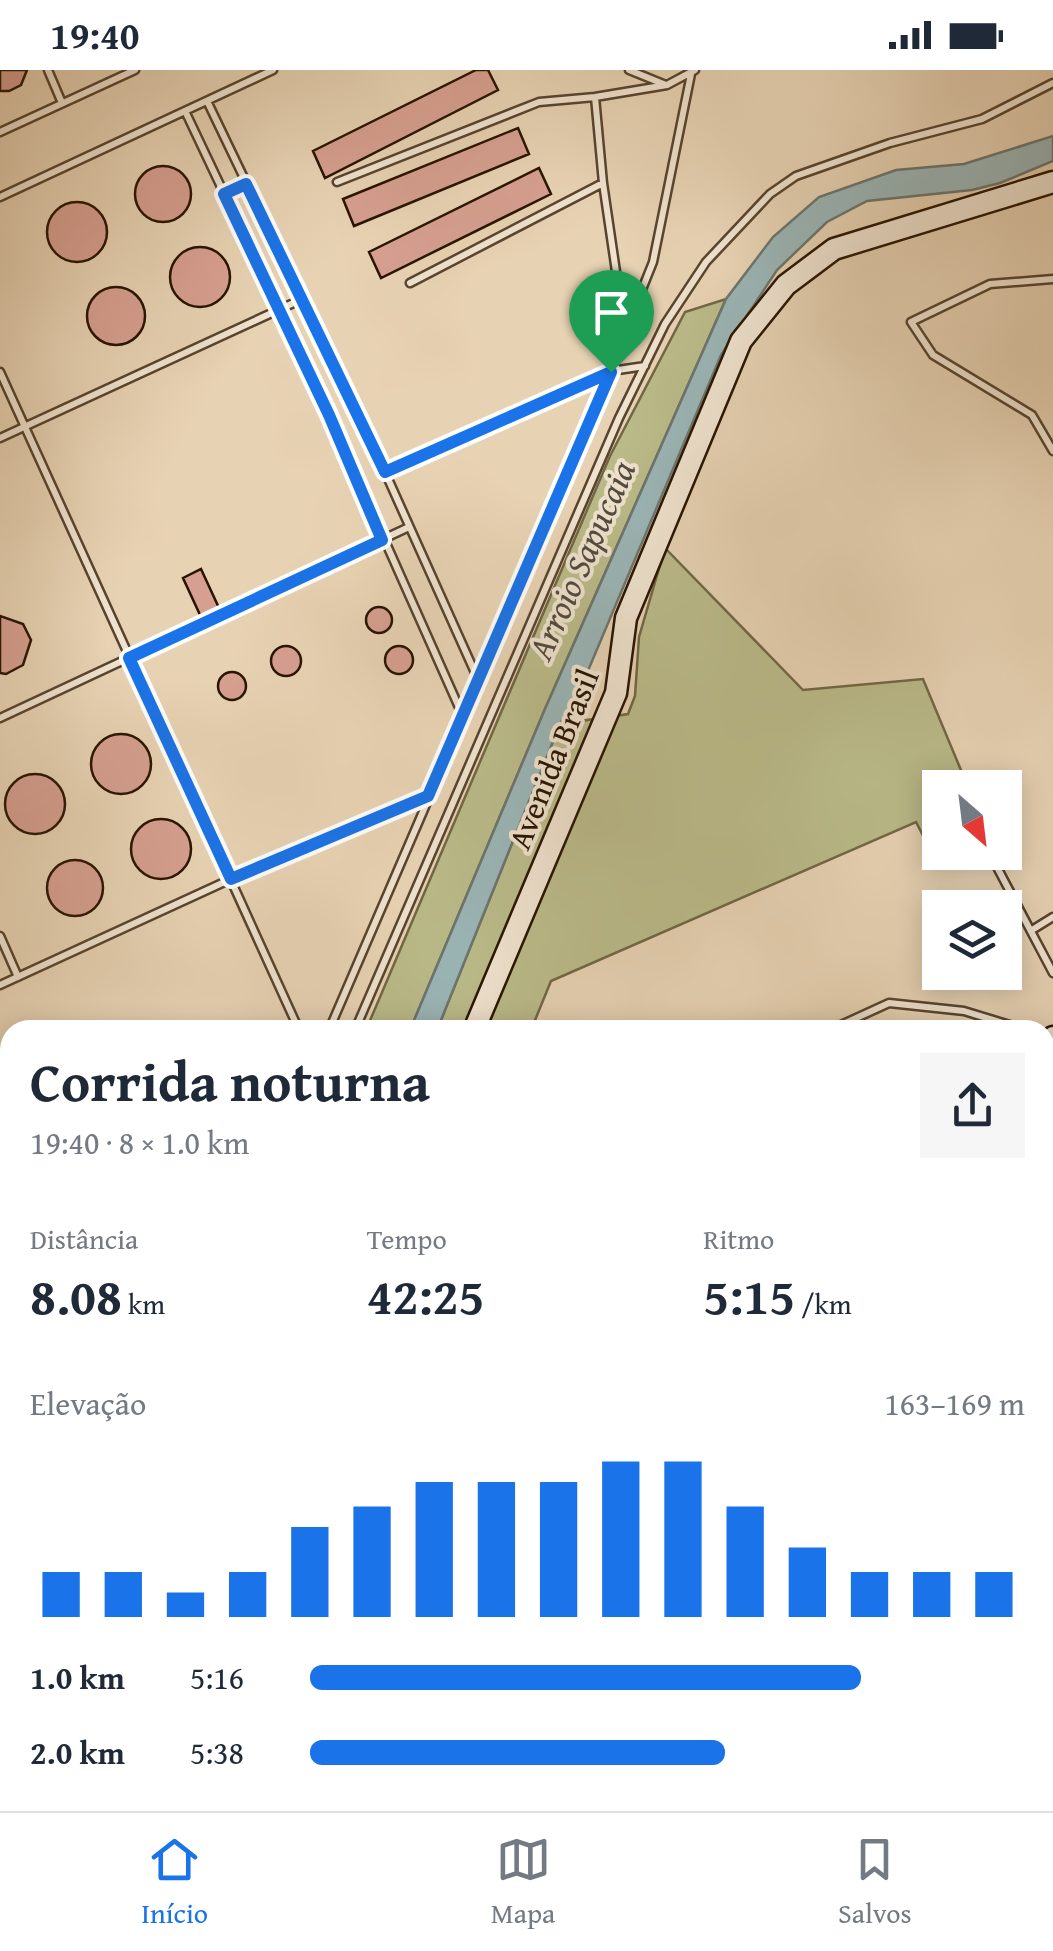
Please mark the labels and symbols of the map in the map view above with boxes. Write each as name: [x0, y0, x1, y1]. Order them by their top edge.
pin: [569, 270, 654, 373]
water label: Arroio Sapucaia: [514, 452, 648, 669]
street label: Avenida Brasil: [495, 662, 611, 856]
north arrow: [922, 770, 1022, 870]

